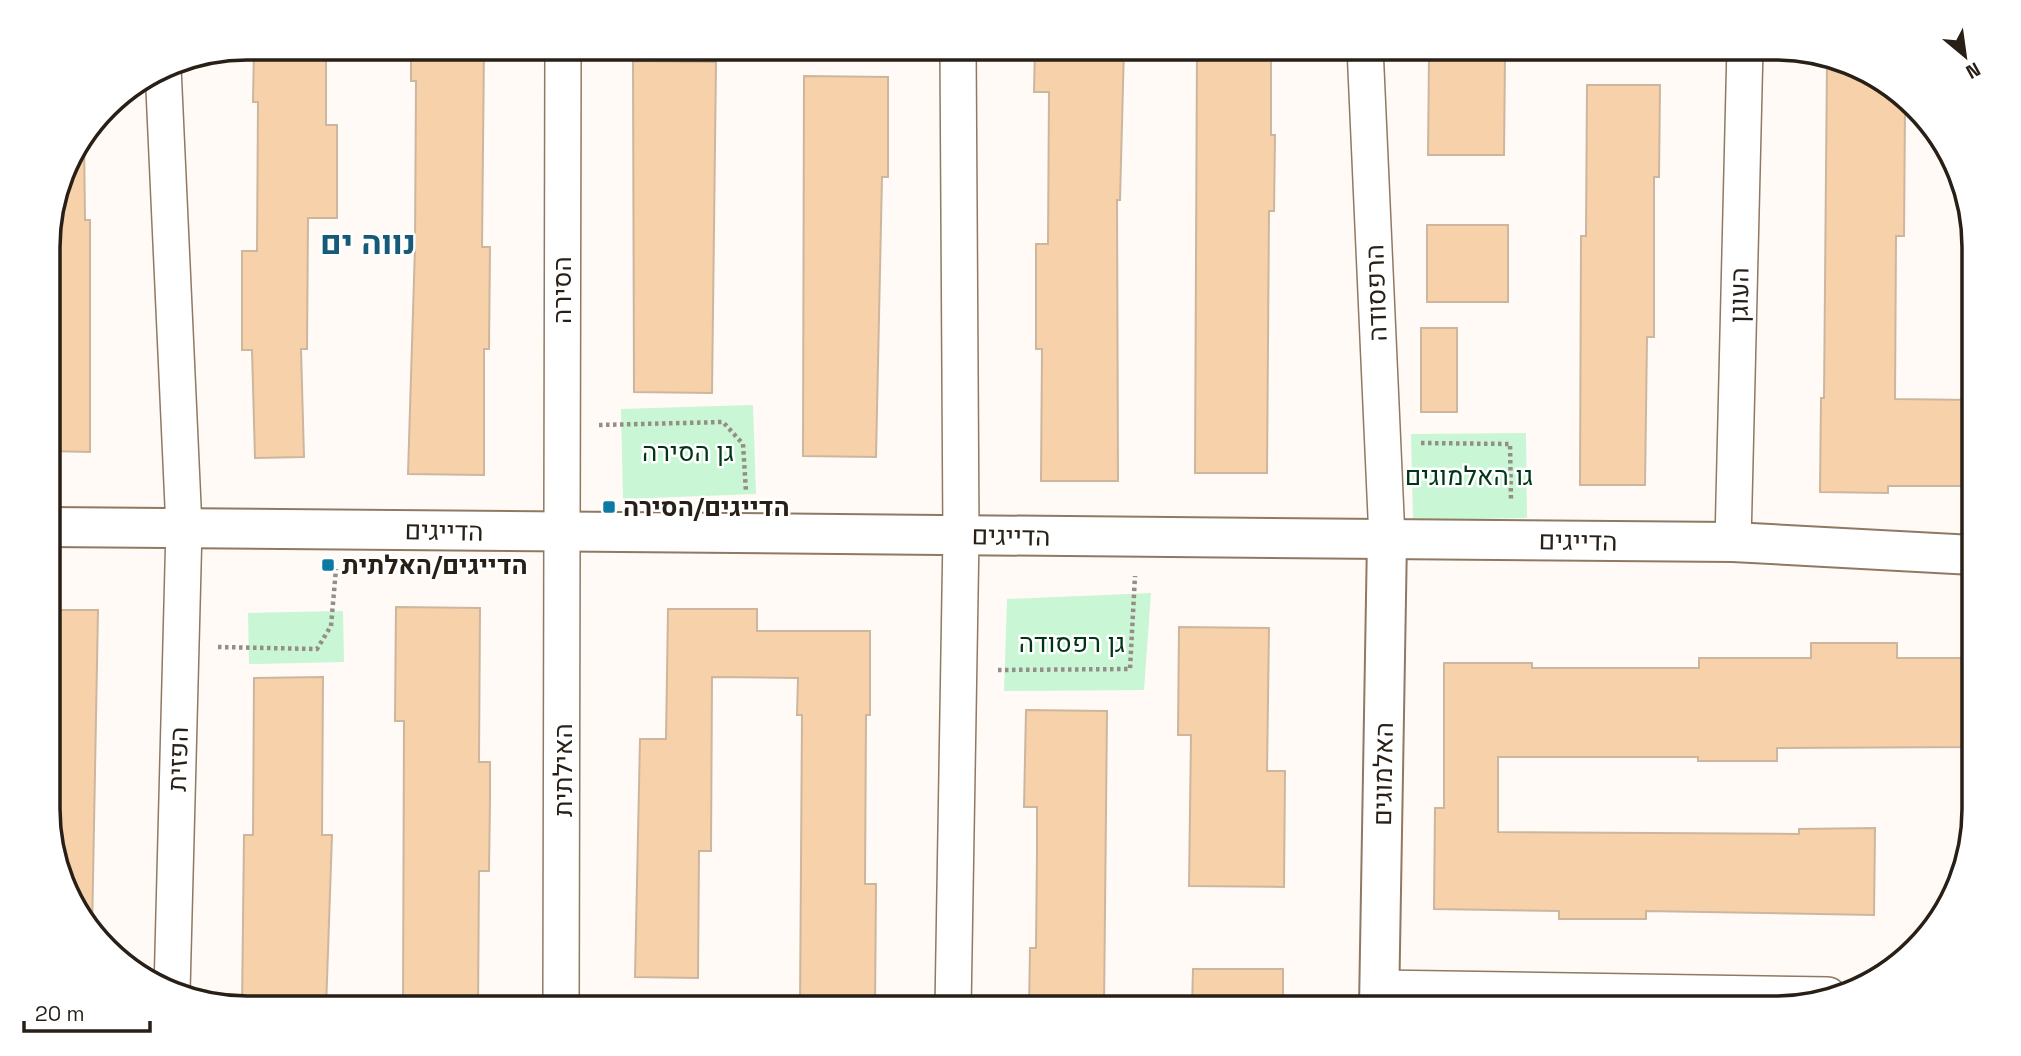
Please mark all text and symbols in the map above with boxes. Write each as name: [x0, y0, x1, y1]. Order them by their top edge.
north arrow: [1930, 21, 2000, 91]
text: N: [1961, 56, 1985, 84]
district label: נווה ים: [320, 222, 416, 264]
street label: הרפסודה: [1357, 244, 1395, 342]
street label: הסירה: [545, 256, 579, 324]
street label: העוגן: [1722, 267, 1756, 323]
park label: גן הסירה: [642, 435, 734, 469]
park label: גו האלמוגים: [1405, 459, 1533, 493]
place label: הדייגים/הסירה: [623, 490, 790, 524]
marker: הדייגים/הסירה: [601, 499, 617, 515]
street label: הדייגים: [404, 513, 484, 549]
street label: הדייגים: [971, 518, 1051, 554]
street label: הדייגים: [1538, 523, 1618, 559]
place label: הדייגים/האלתית: [342, 548, 528, 582]
marker: הדייגים/האלתית: [320, 557, 336, 573]
park label: גן רפסודה: [1019, 626, 1125, 660]
street label: האלמוגים: [1365, 722, 1401, 826]
street label: האילתית: [546, 723, 580, 817]
street label: הפזית: [160, 726, 196, 792]
scale bar: [24, 990, 150, 1034]
text: 20 m: [35, 1000, 85, 1027]

